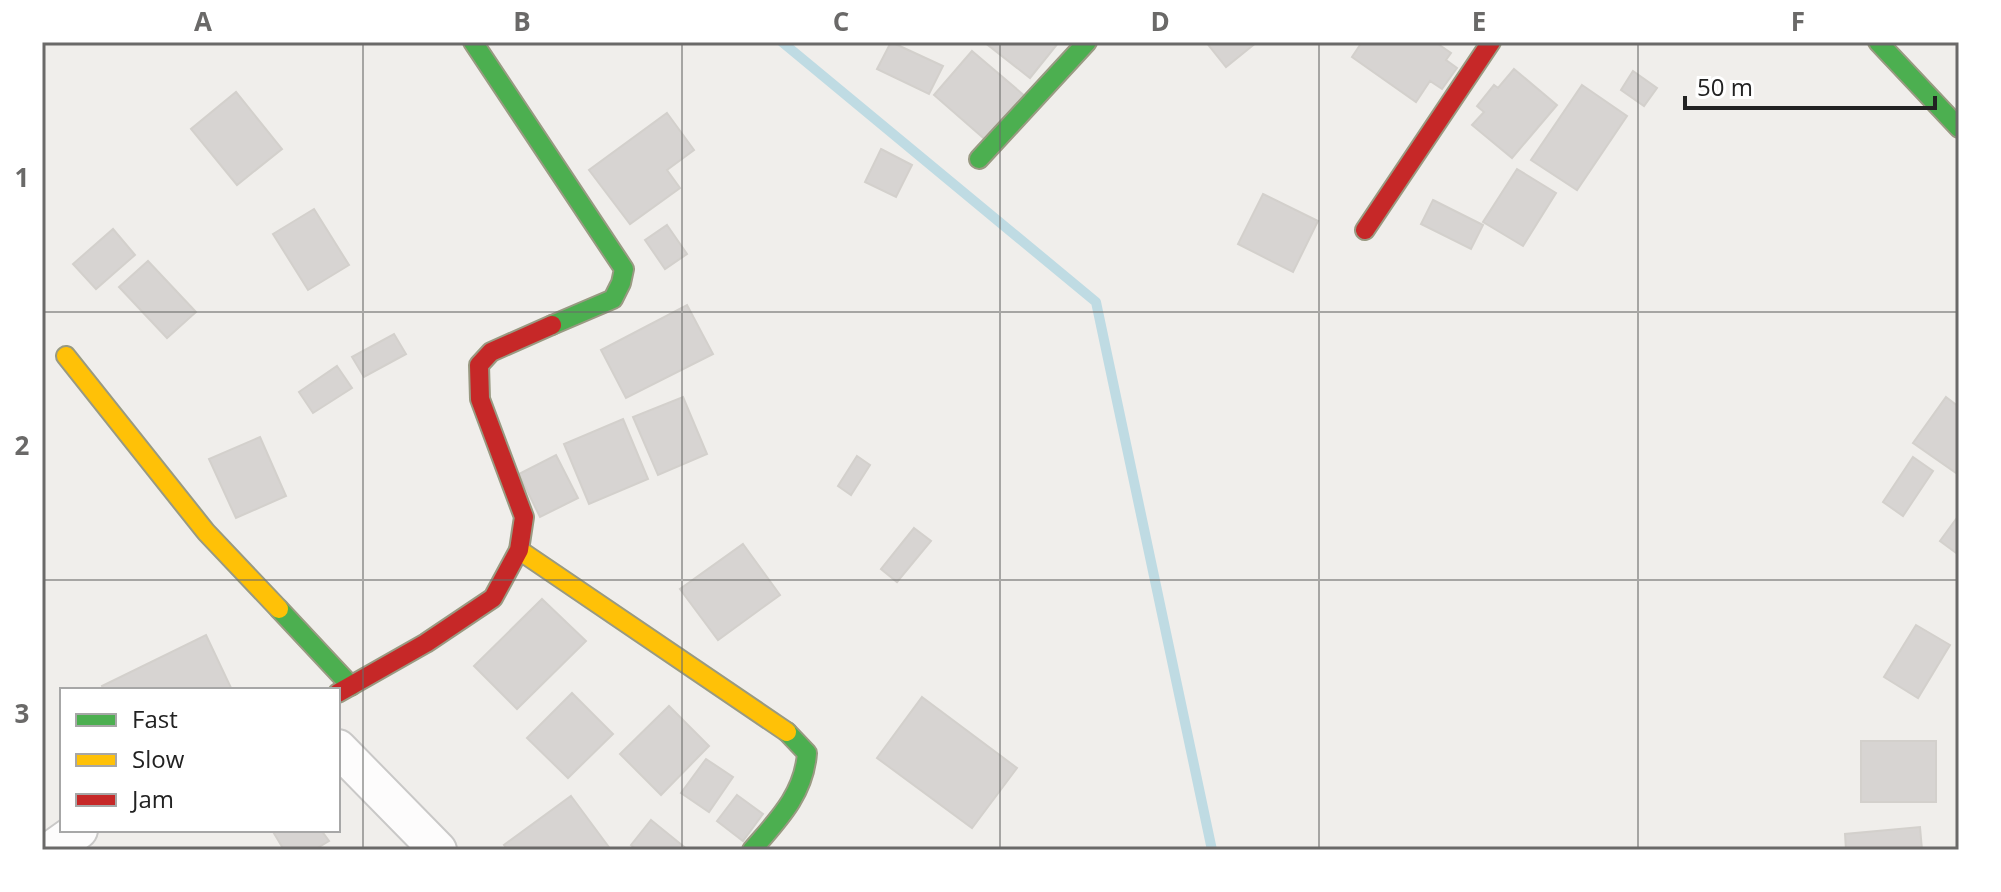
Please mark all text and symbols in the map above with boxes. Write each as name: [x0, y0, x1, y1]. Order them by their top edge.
text: A: [194, 3, 212, 39]
text: B: [513, 3, 531, 39]
text: C: [833, 3, 849, 39]
text: D: [1150, 3, 1170, 39]
text: E: [1472, 3, 1486, 39]
text: F: [1791, 3, 1805, 39]
scale bar: [1685, 60, 1935, 110]
text: 50 m: [1697, 70, 1753, 103]
text: 1: [15, 159, 29, 195]
text: 2: [15, 427, 30, 463]
legend: [60, 688, 340, 832]
text: 3: [15, 695, 29, 731]
text: Fast: [132, 702, 178, 735]
text: Slow: [132, 742, 185, 775]
text: Jam: [130, 782, 174, 815]

